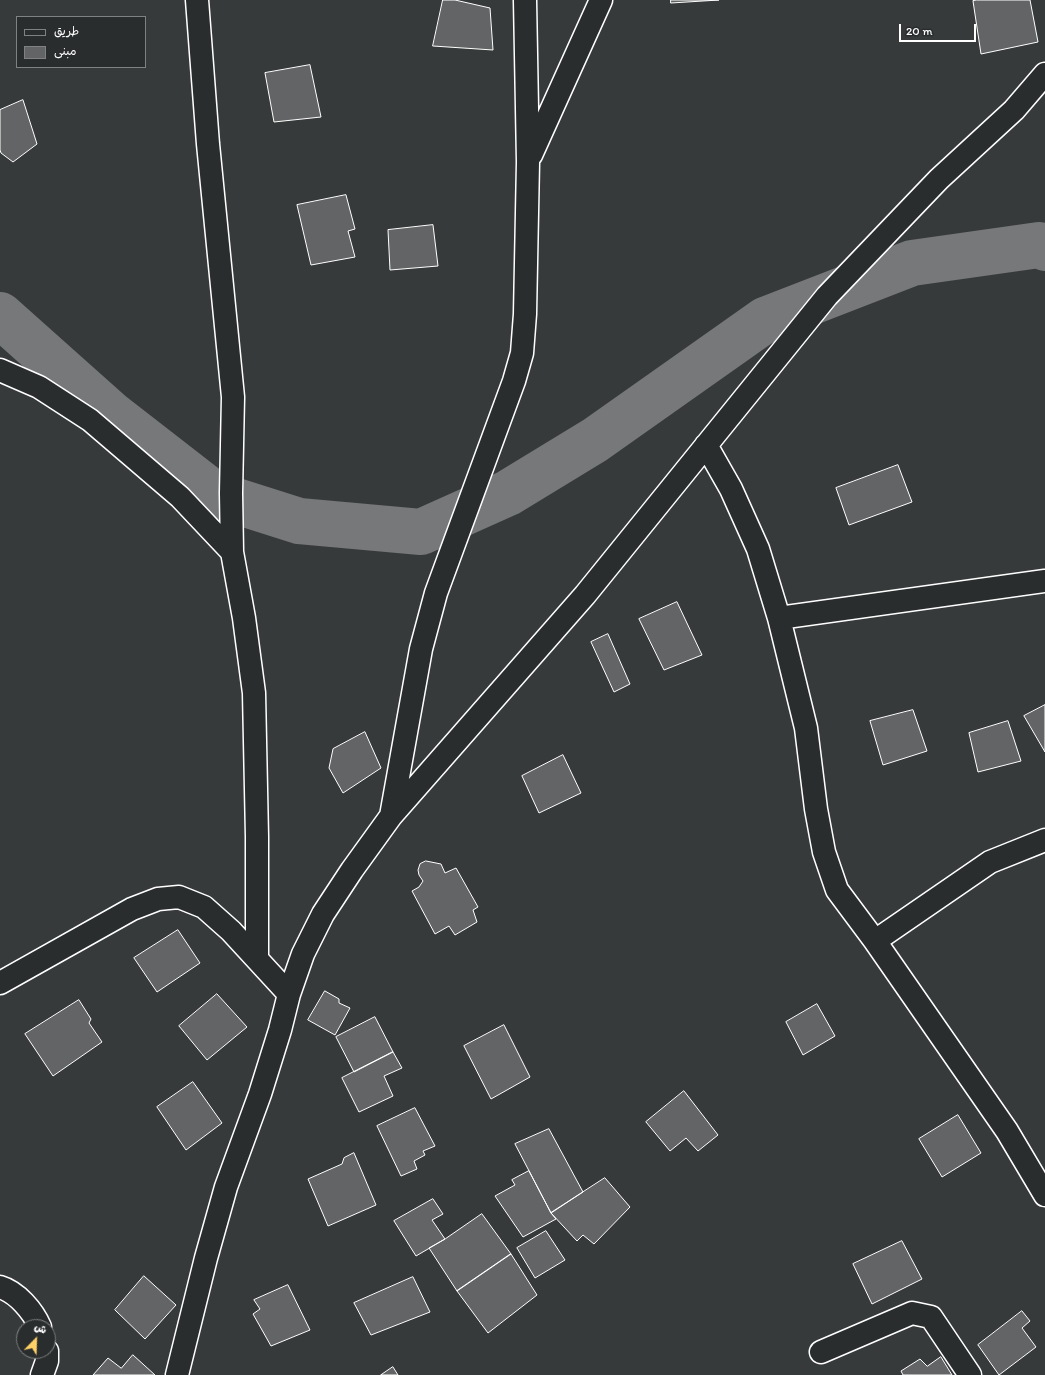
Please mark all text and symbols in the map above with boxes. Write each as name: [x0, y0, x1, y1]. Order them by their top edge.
legend: [16, 16, 146, 68]
scale bar: [901, 16, 978, 42]
text: طريق: [54, 24, 79, 38]
text: 20 m: [906, 24, 933, 38]
text: مبنى: [54, 44, 77, 58]
north arrow: [16, 1319, 56, 1359]
text: ش: [32, 1320, 49, 1337]

